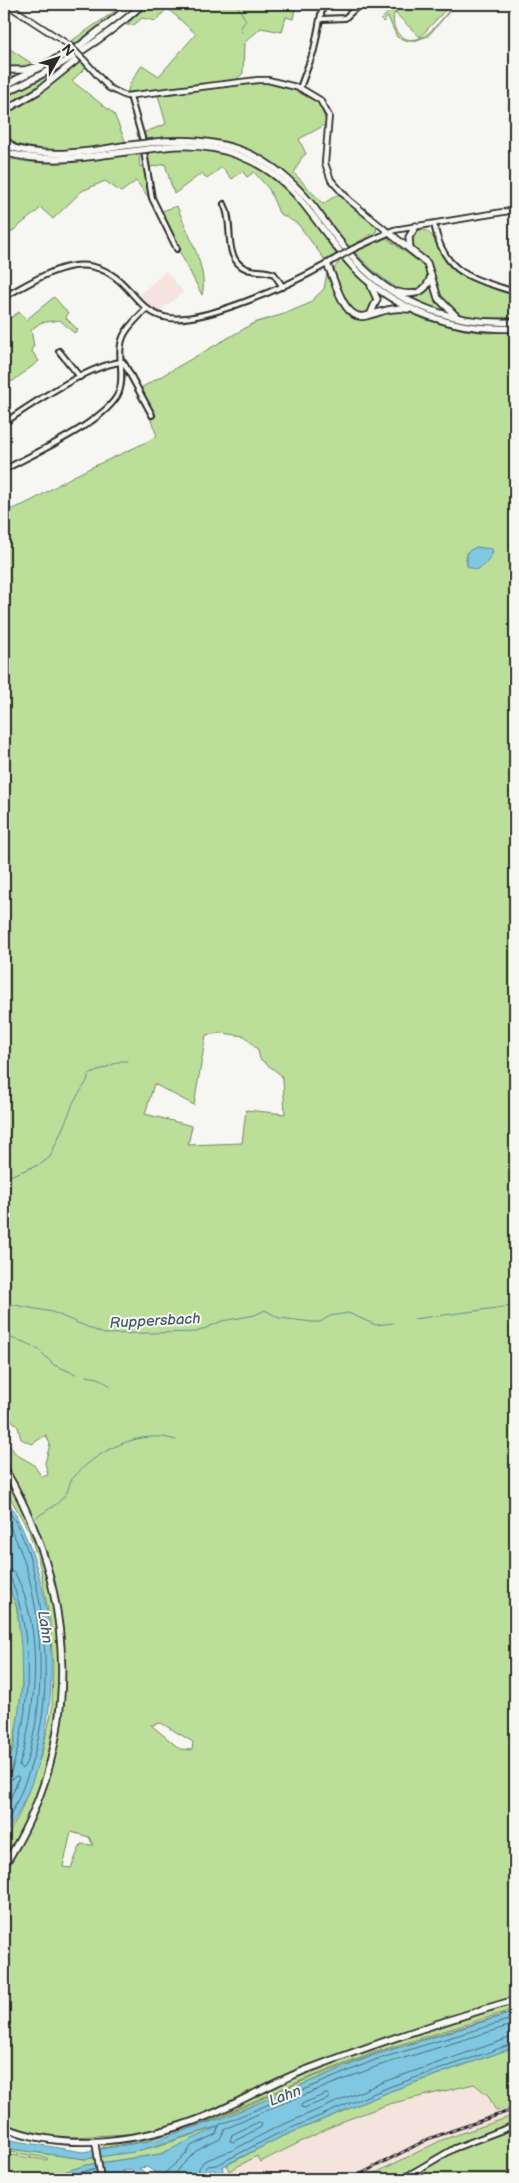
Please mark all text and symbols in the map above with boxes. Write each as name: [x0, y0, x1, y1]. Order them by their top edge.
north arrow: [32, 32, 82, 82]
text: N: [58, 41, 78, 60]
water label: Ruppersbach: [109, 1309, 201, 1333]
water label: Lahn: [33, 1609, 57, 1645]
water label: Lahn: [266, 2081, 304, 2111]

